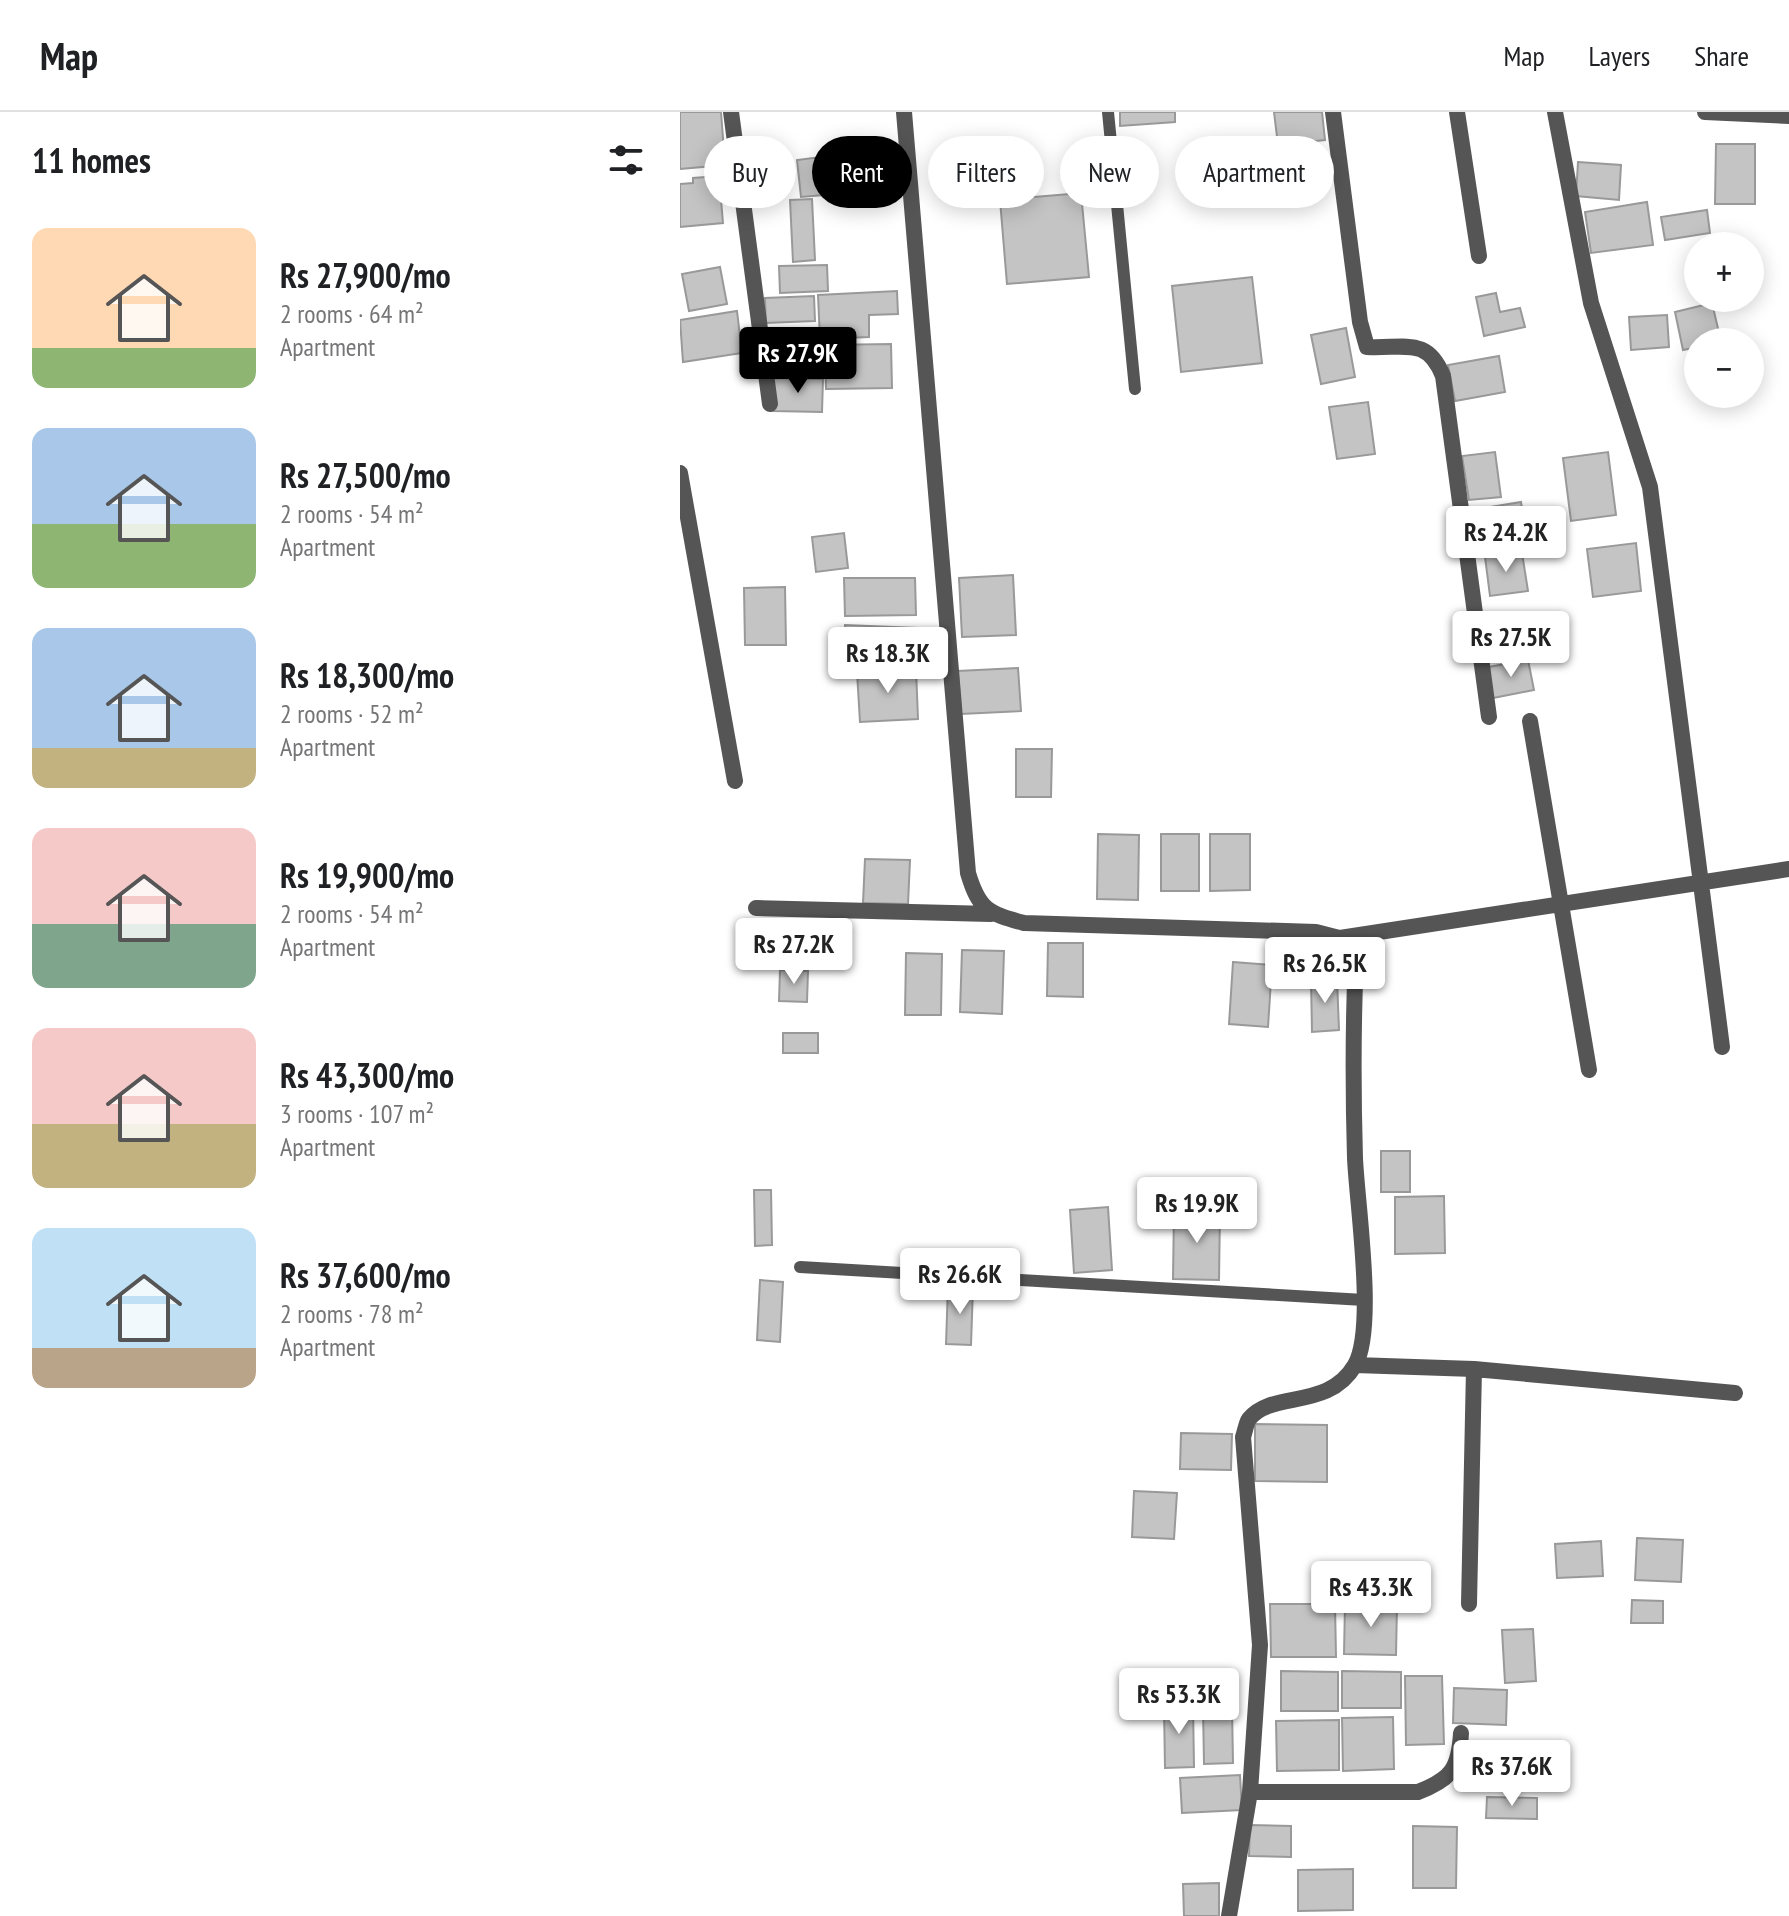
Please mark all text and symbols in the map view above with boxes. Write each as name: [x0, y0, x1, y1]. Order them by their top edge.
text: Map: [40, 31, 98, 80]
text: Map: [1503, 37, 1545, 74]
text: Layers: [1589, 37, 1650, 74]
text: Share: [1694, 37, 1749, 74]
chip: Buy: [704, 136, 796, 208]
chip: Rent: [812, 136, 912, 208]
chip: Filters: [928, 136, 1044, 208]
chip: New: [1060, 136, 1159, 208]
chip: Apartment: [1175, 136, 1334, 208]
text: 11 homes: [32, 138, 151, 182]
icon: filters: [604, 138, 648, 182]
map controls: [1684, 232, 1764, 408]
button: +: [1684, 232, 1764, 312]
text: Rs 27,900/mo: [280, 253, 451, 297]
icon: home: [96, 260, 192, 356]
text: 2 rooms · 64 m²: [280, 297, 424, 330]
pin: Rs 27.9K: [715, 327, 881, 395]
button: −: [1684, 328, 1764, 408]
text: Apartment: [280, 330, 375, 363]
text: Rs 27.9K: [757, 336, 839, 369]
text: Rs 27,500/mo: [280, 453, 451, 497]
icon: home: [96, 460, 192, 556]
text: 2 rooms · 54 m²: [280, 497, 424, 530]
pin: Rs 24.2K: [1423, 506, 1589, 574]
text: Rs 24.2K: [1464, 515, 1548, 548]
text: Apartment: [280, 530, 375, 563]
pin: Rs 27.5K: [1428, 611, 1594, 679]
text: Rs 27.5K: [1470, 620, 1552, 653]
pin: Rs 18.3K: [805, 627, 971, 695]
text: Rs 18.3K: [846, 636, 930, 669]
text: Rs 18,300/mo: [280, 653, 454, 697]
icon: home: [96, 660, 192, 756]
text: 2 rooms · 52 m²: [280, 697, 424, 730]
text: Apartment: [280, 730, 375, 763]
text: Rs 19,900/mo: [280, 853, 454, 897]
icon: home: [96, 860, 192, 956]
text: 2 rooms · 54 m²: [280, 897, 424, 930]
pin: Rs 27.2K: [711, 918, 877, 986]
text: Rs 27.2K: [753, 927, 835, 960]
text: Apartment: [280, 930, 375, 963]
pin: Rs 26.5K: [1242, 937, 1408, 1005]
text: Rs 26.5K: [1283, 946, 1367, 979]
text: Rs 43,300/mo: [280, 1053, 454, 1097]
icon: home: [96, 1060, 192, 1156]
text: 3 rooms · 107 m²: [280, 1097, 434, 1130]
text: Apartment: [280, 1130, 375, 1163]
pin: Rs 19.9K: [1114, 1177, 1280, 1245]
text: Rs 19.9K: [1155, 1186, 1239, 1219]
pin: Rs 26.6K: [877, 1248, 1043, 1316]
text: Rs 37,600/mo: [280, 1253, 451, 1297]
text: Rs 26.6K: [918, 1257, 1002, 1290]
icon: home: [96, 1260, 192, 1356]
text: 2 rooms · 78 m²: [280, 1297, 424, 1330]
text: Apartment: [280, 1330, 375, 1363]
pin: Rs 43.3K: [1288, 1561, 1454, 1629]
text: Rs 43.3K: [1329, 1570, 1413, 1603]
pin: Rs 53.3K: [1096, 1668, 1262, 1736]
text: Rs 53.3K: [1137, 1677, 1221, 1710]
pin: Rs 37.6K: [1429, 1740, 1595, 1808]
text: Rs 37.6K: [1471, 1749, 1553, 1782]

